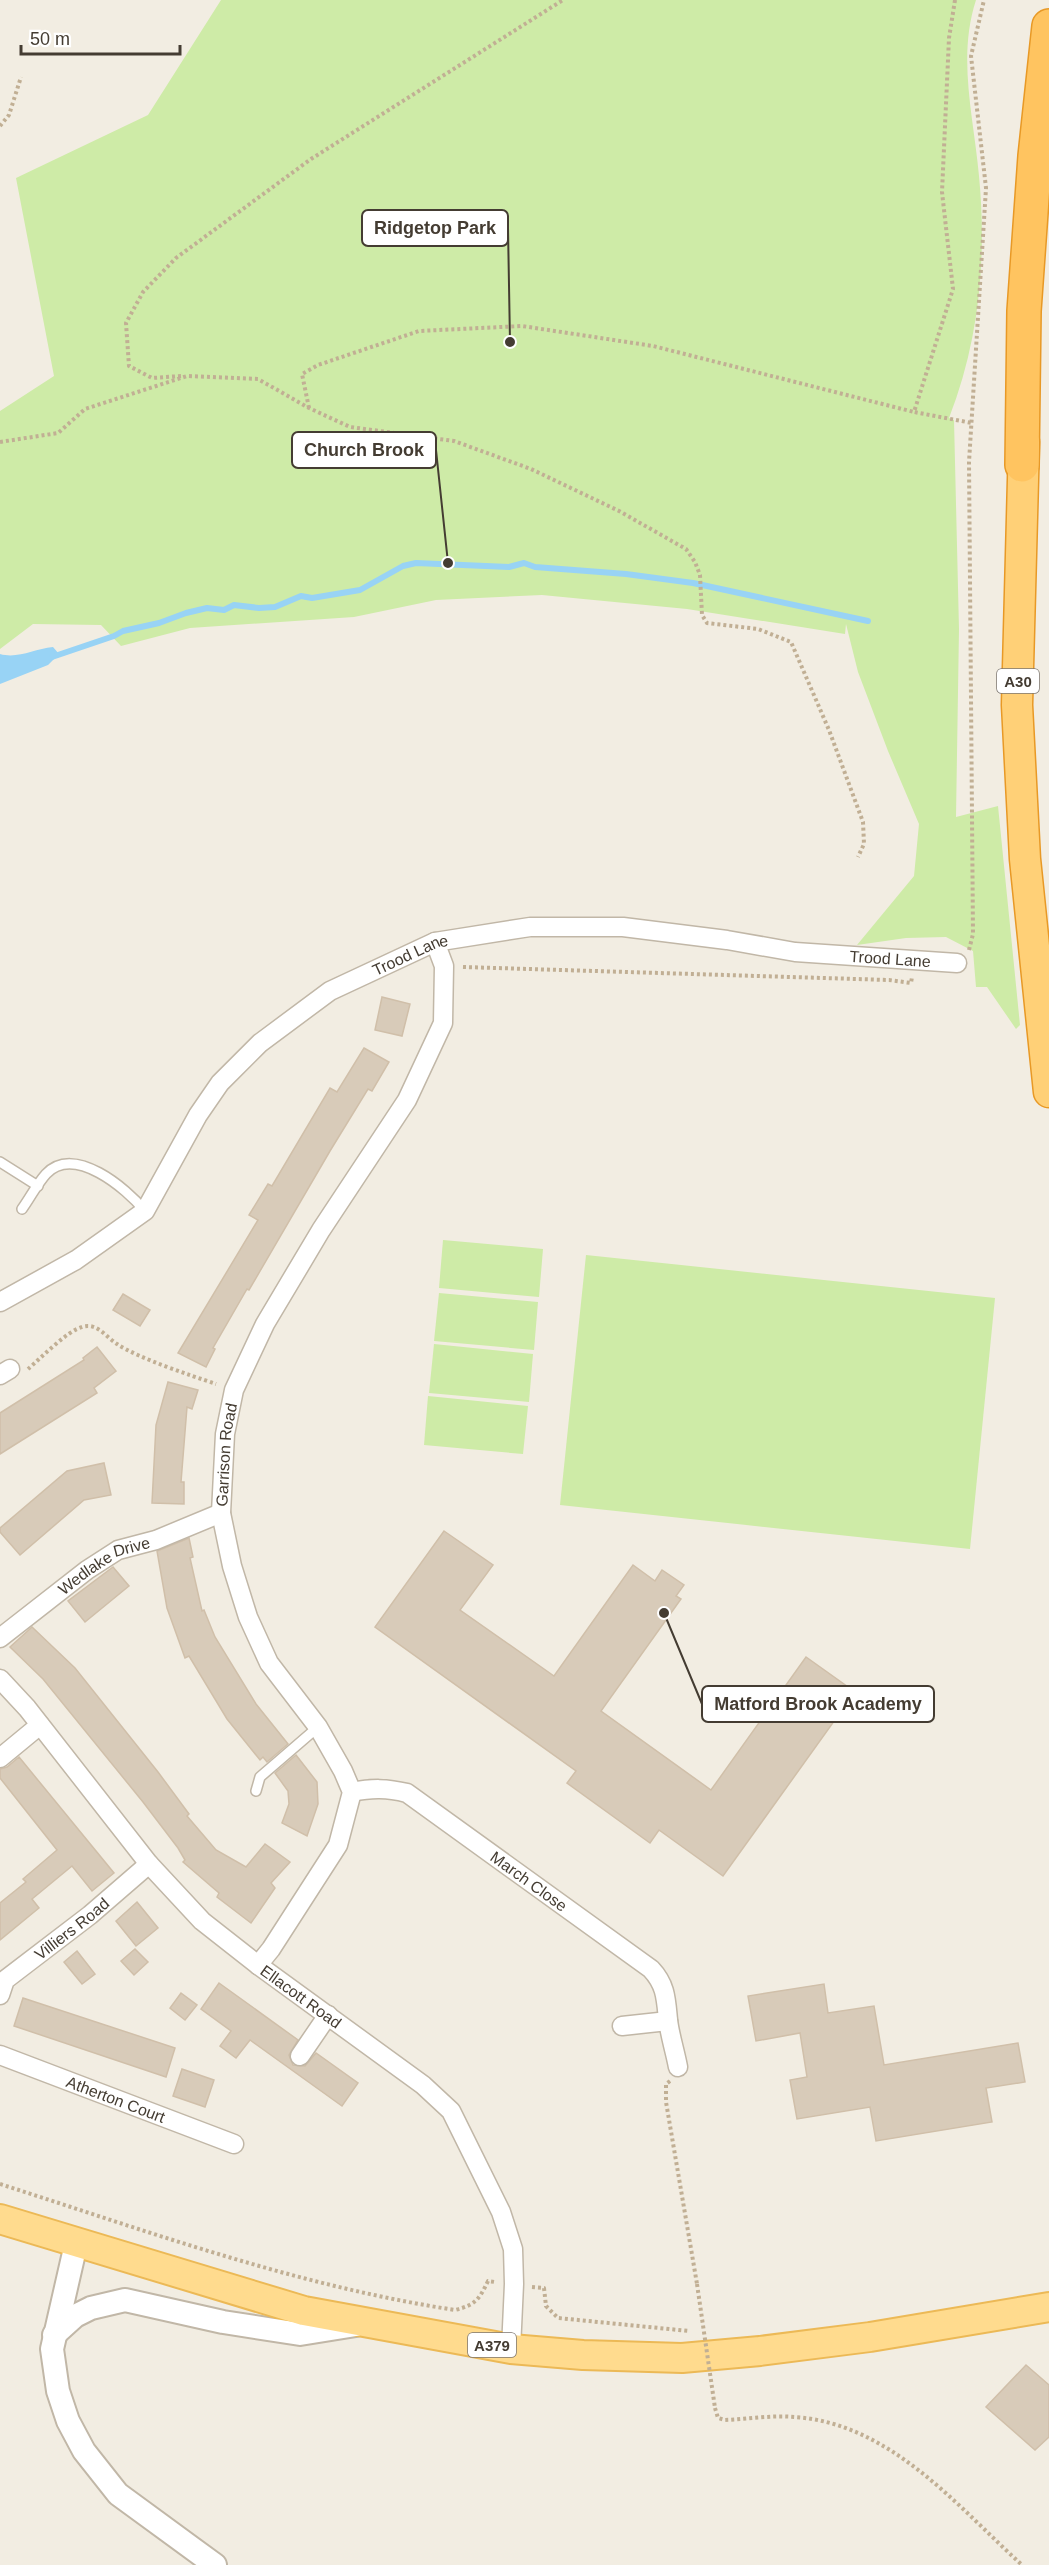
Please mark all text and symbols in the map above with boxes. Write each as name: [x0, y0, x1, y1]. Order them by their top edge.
scale bar: [21, 18, 180, 56]
text: 50 m: [30, 29, 70, 49]
callout: Ridgetop Park: [362, 210, 508, 246]
text: Ridgetop Park: [374, 218, 497, 238]
callout: Church Brook: [292, 432, 436, 468]
text: Church Brook: [304, 440, 425, 460]
road number: A30: [997, 669, 1039, 693]
street label: Trood Lane: [370, 932, 449, 979]
street label: Trood Lane: [849, 947, 931, 970]
street label: Garrison Road: [213, 1401, 240, 1507]
street label: Wedlake Drive: [55, 1533, 152, 1598]
callout: Matford Brook Academy: [702, 1686, 934, 1722]
text: Matford Brook Academy: [714, 1694, 922, 1714]
street label: March Close: [488, 1848, 571, 1914]
street label: Villiers Road: [31, 1894, 112, 1963]
street label: Ellacott Road: [258, 1961, 345, 2031]
street label: Atherton Court: [64, 2073, 168, 2126]
road number: A379: [468, 2333, 516, 2357]

